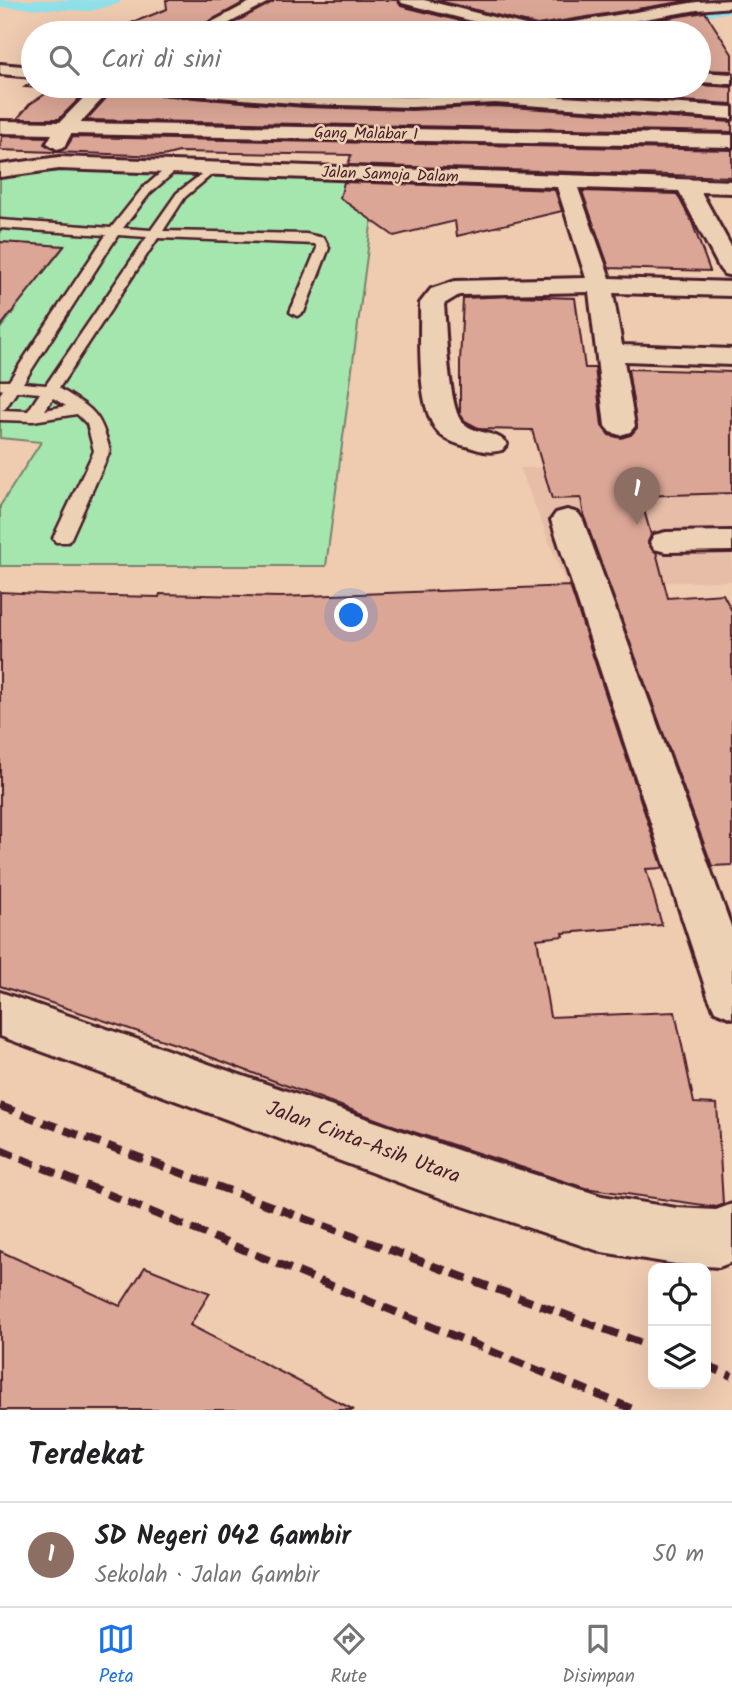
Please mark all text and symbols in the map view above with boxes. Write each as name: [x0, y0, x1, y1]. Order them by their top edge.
search box: [21, 21, 711, 98]
text: Cari di sini: [101, 39, 221, 81]
icon: search: [45, 41, 83, 79]
street label: Gang Malabar 1: [314, 121, 418, 147]
street label: Jalan Samoja Dalam: [321, 160, 459, 190]
pin: 1: [614, 467, 660, 525]
your location: [334, 598, 368, 632]
street label: Jalan Cinta-Asih Utara: [261, 1093, 465, 1193]
map controls: [648, 1263, 711, 1389]
button: locate: [648, 1263, 711, 1326]
button: layers: [648, 1326, 711, 1389]
text: Terdekat: [28, 1432, 144, 1480]
text: SD Negeri 042 Gambir: [95, 1516, 351, 1558]
text: 1: [48, 1537, 54, 1573]
text: 50 m: [653, 1537, 704, 1573]
text: Sekolah · Jalan Gambir: [95, 1558, 319, 1594]
tab: Peta: [97, 1620, 135, 1692]
tab: Rute: [330, 1620, 368, 1692]
tab: Disimpan: [562, 1620, 635, 1692]

